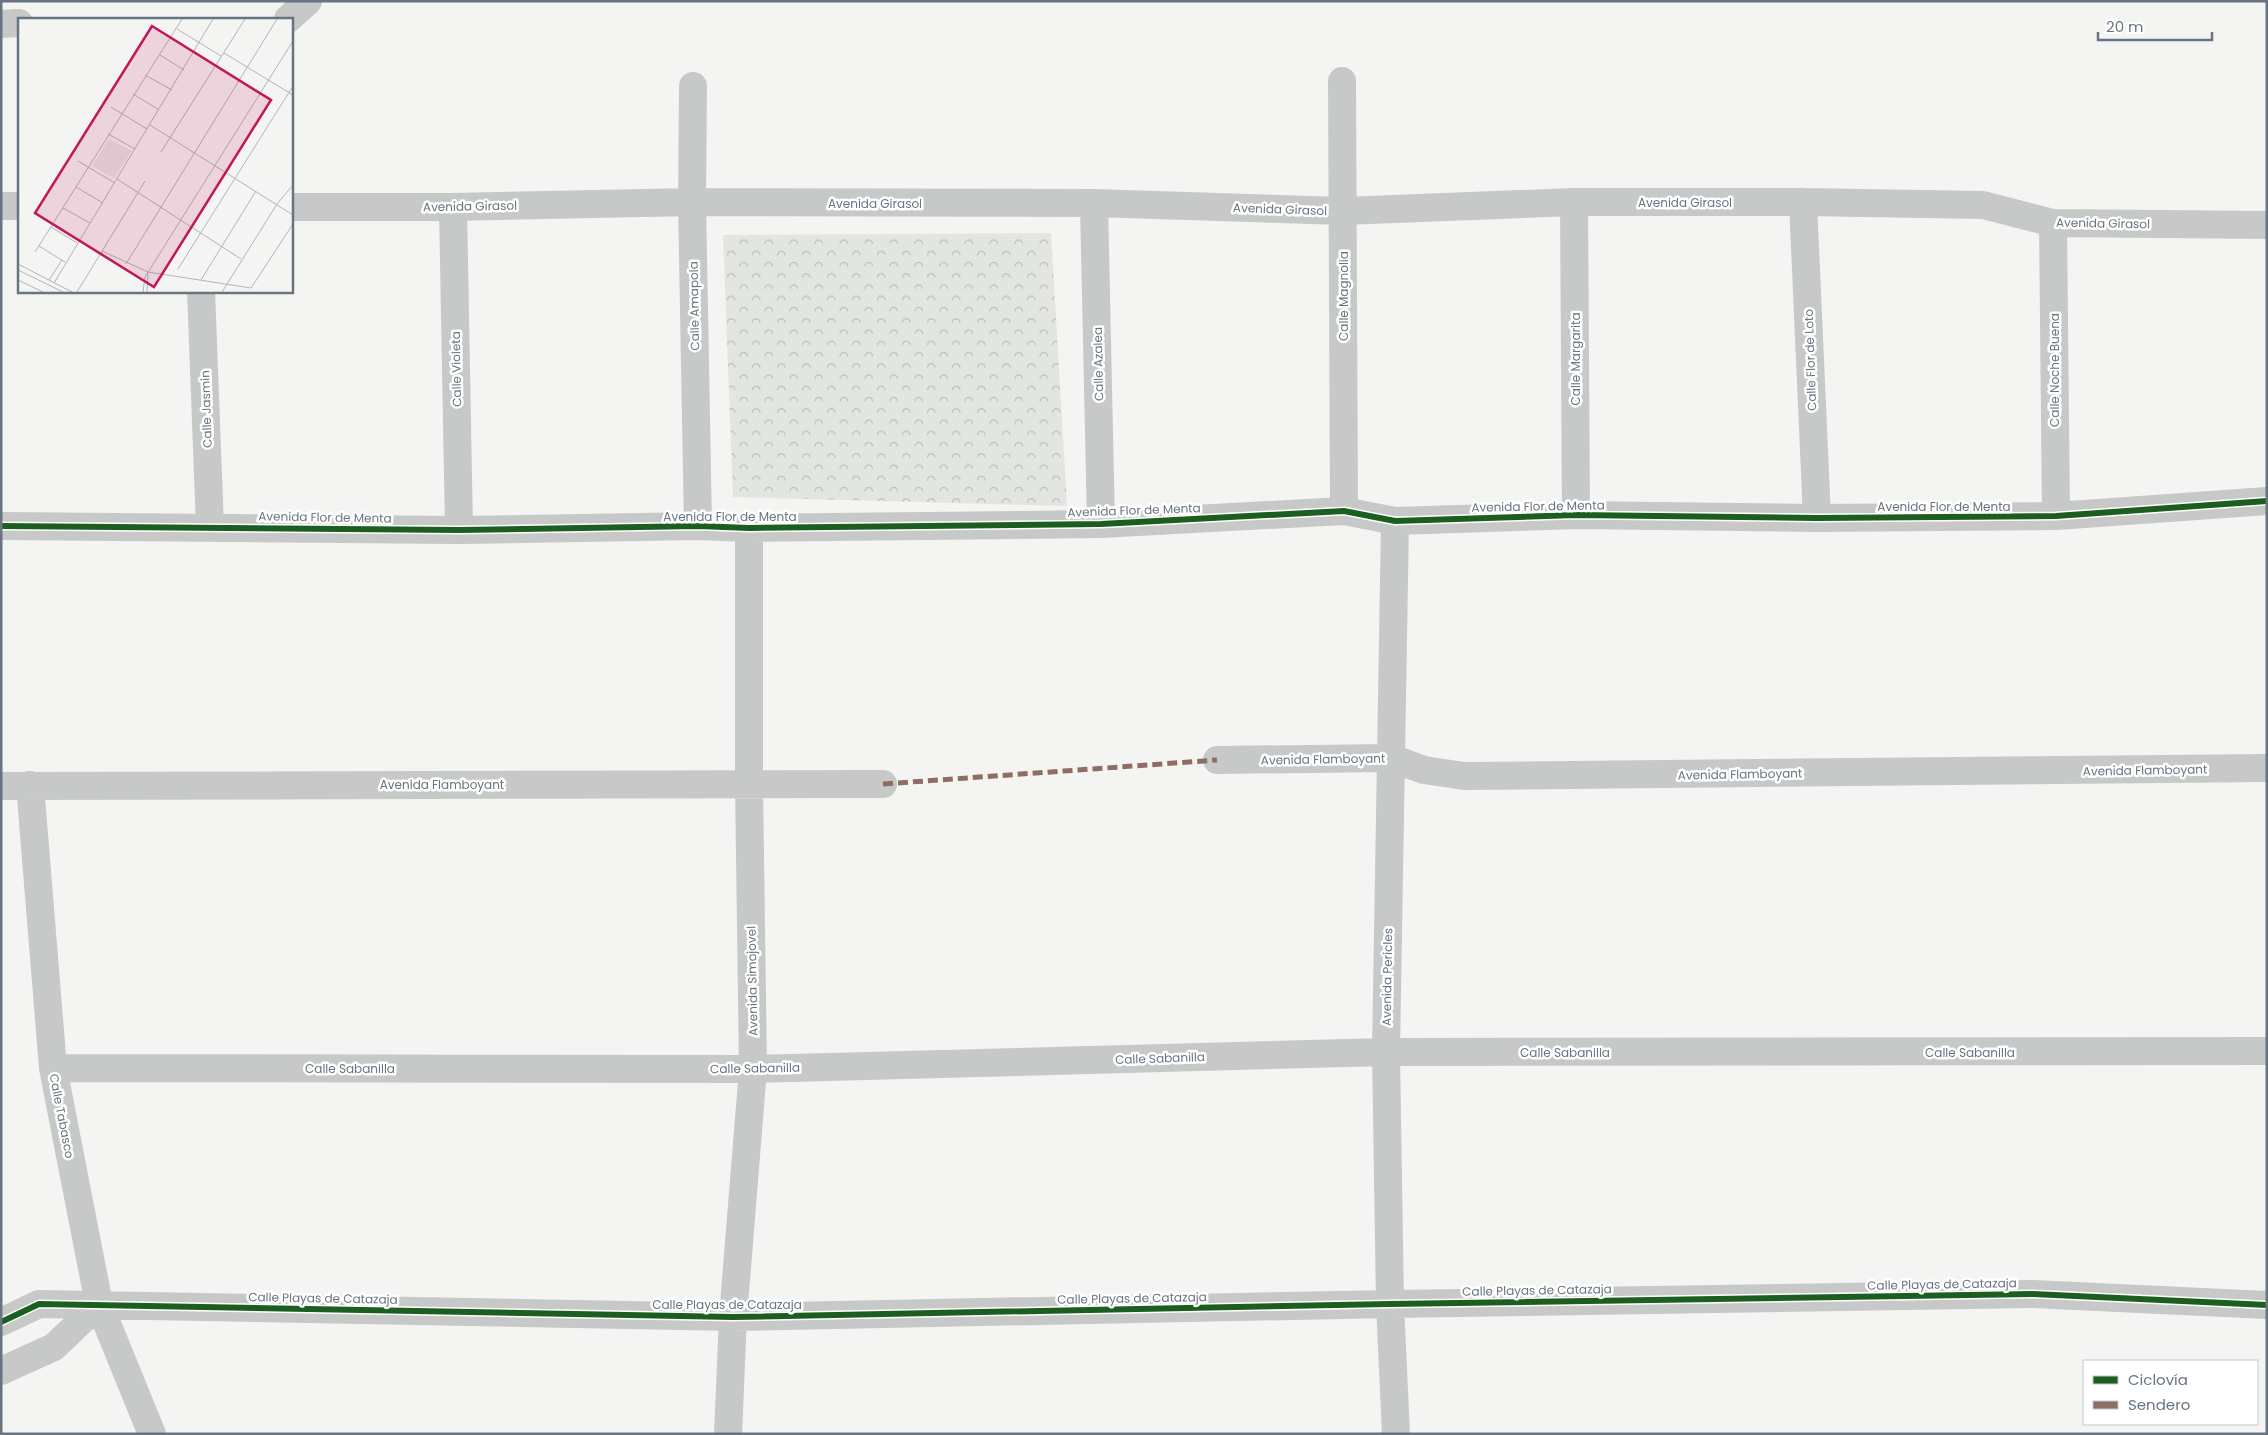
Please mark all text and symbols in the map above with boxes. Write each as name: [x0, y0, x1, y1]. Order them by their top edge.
scale bar: [2098, 10, 2212, 42]
text: 20 m: [2106, 16, 2144, 37]
inset map: [18, 18, 292, 292]
street label: Avenida Girasol: [1638, 194, 1732, 211]
street label: Avenida Girasol: [828, 195, 922, 212]
street label: Avenida Girasol: [423, 197, 517, 215]
street label: Avenida Girasol: [1233, 199, 1327, 219]
street label: Avenida Girasol: [2056, 214, 2150, 232]
street label: Calle Magnolia: [1335, 251, 1352, 341]
street label: Calle Amapola: [685, 261, 703, 351]
street label: Calle Flor de Loto: [1800, 308, 1820, 411]
street label: Calle Margarita: [1567, 313, 1584, 405]
street label: Calle Noche Buena: [2046, 313, 2063, 427]
street label: Calle Azalea: [1089, 327, 1107, 401]
street label: Calle Violeta: [447, 331, 465, 407]
street label: Calle Jasmin: [196, 370, 216, 448]
street label: Avenida Flor de Menta: [1471, 496, 1605, 516]
street label: Avenida Flor de Menta: [1877, 498, 2011, 515]
street label: Avenida Flor de Menta: [1067, 499, 1201, 521]
street label: Avenida Flor de Menta: [258, 507, 392, 527]
street label: Avenida Flor de Menta: [663, 508, 797, 525]
street label: Avenida Flamboyant: [1261, 749, 1385, 769]
street label: Avenida Flamboyant: [2083, 760, 2207, 780]
street label: Avenida Flamboyant: [1678, 764, 1802, 784]
street label: Avenida Flamboyant: [380, 776, 504, 793]
street label: Avenida Simojovel: [743, 926, 761, 1036]
street label: Avenida Pericles: [1378, 928, 1396, 1026]
street label: Calle Sabanilla: [1520, 1044, 1610, 1061]
street label: Calle Sabanilla: [1925, 1044, 2015, 1061]
street label: Calle Sabanilla: [1115, 1048, 1205, 1068]
street label: Calle Sabanilla: [710, 1059, 800, 1077]
street label: Calle Sabanilla: [305, 1060, 395, 1077]
street label: Calle Tabasco: [45, 1072, 79, 1160]
street label: Calle Playas de Catazaja: [1867, 1274, 2017, 1294]
street label: Calle Playas de Catazaja: [1462, 1280, 1612, 1300]
street label: Calle Playas de Catazaja: [248, 1288, 398, 1308]
street label: Calle Playas de Catazaja: [1057, 1288, 1207, 1308]
street label: Calle Playas de Catazaja: [652, 1296, 802, 1313]
legend: [2083, 1360, 2258, 1425]
text: Ciclovía: [2128, 1369, 2188, 1390]
text: Sendero: [2128, 1394, 2190, 1415]

